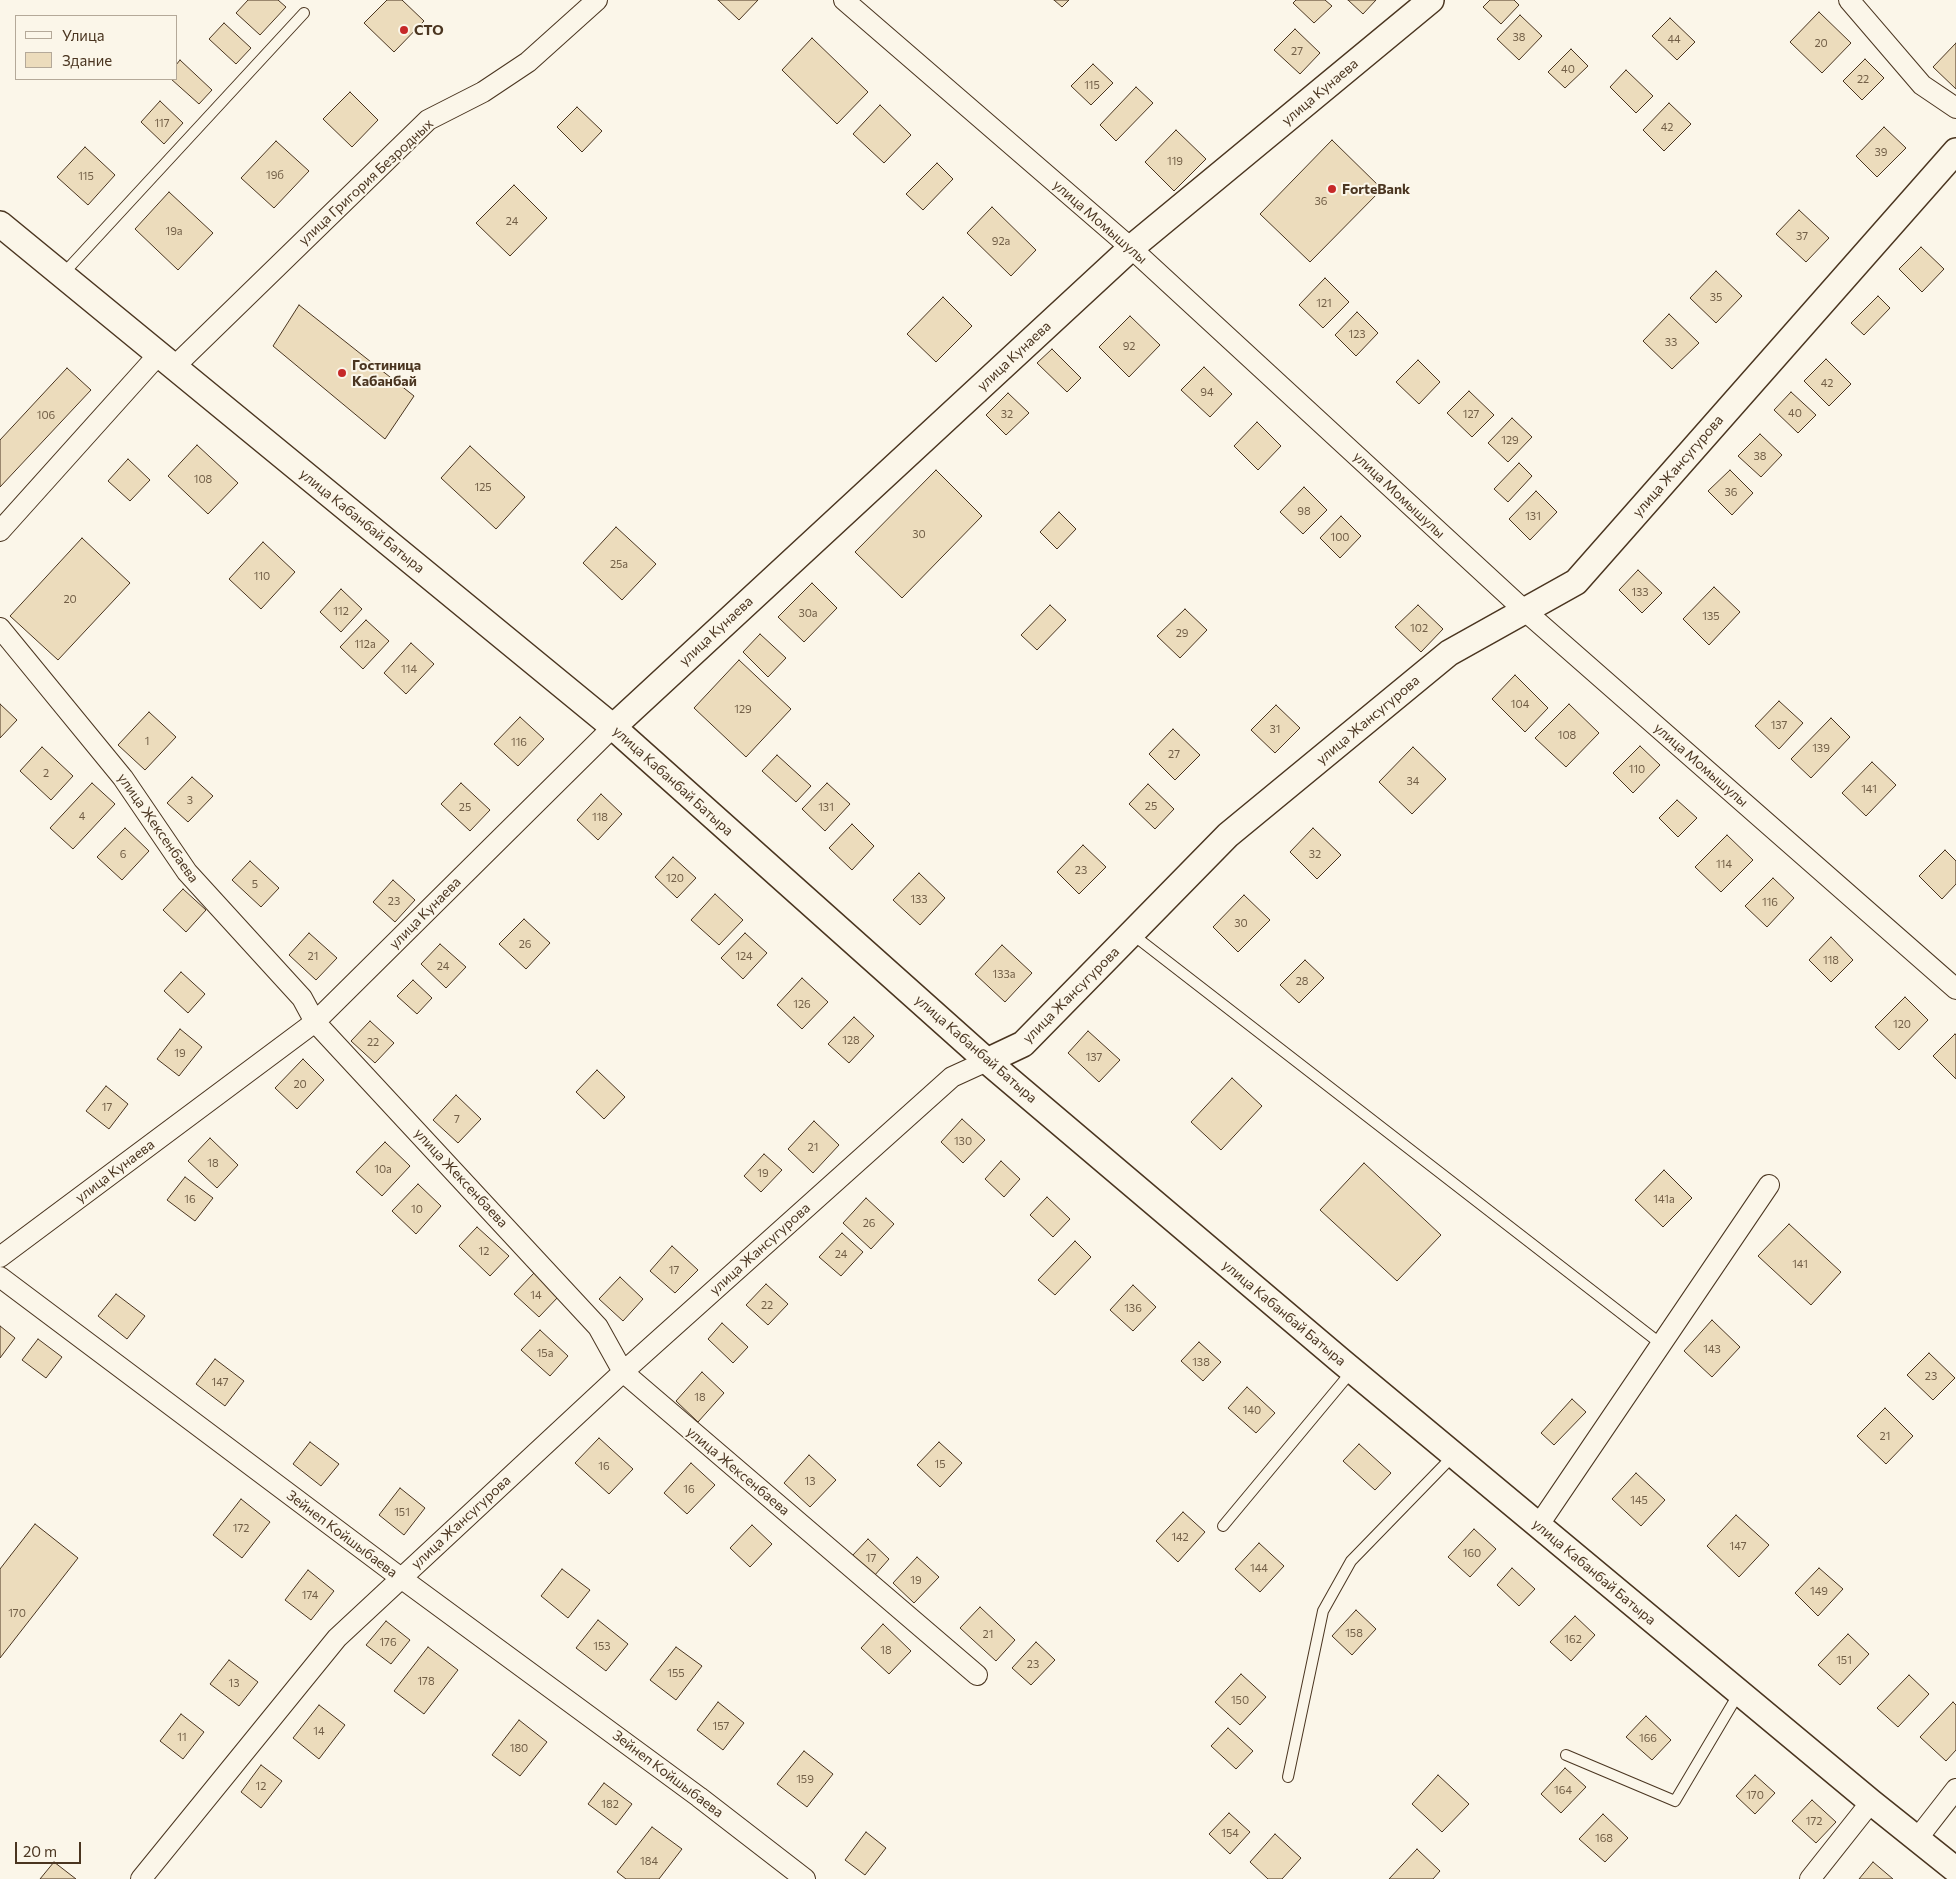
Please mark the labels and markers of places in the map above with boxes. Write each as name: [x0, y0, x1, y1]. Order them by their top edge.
place label: СТО: [414, 22, 444, 38]
marker: СТО: [398, 24, 410, 36]
place label: ForteBank: [1342, 181, 1410, 197]
marker: ForteBank: [1326, 183, 1338, 195]
place label: Гостиница Кабанбай: [352, 357, 421, 390]
marker: Гостиница Кабанбай: [336, 367, 348, 379]

